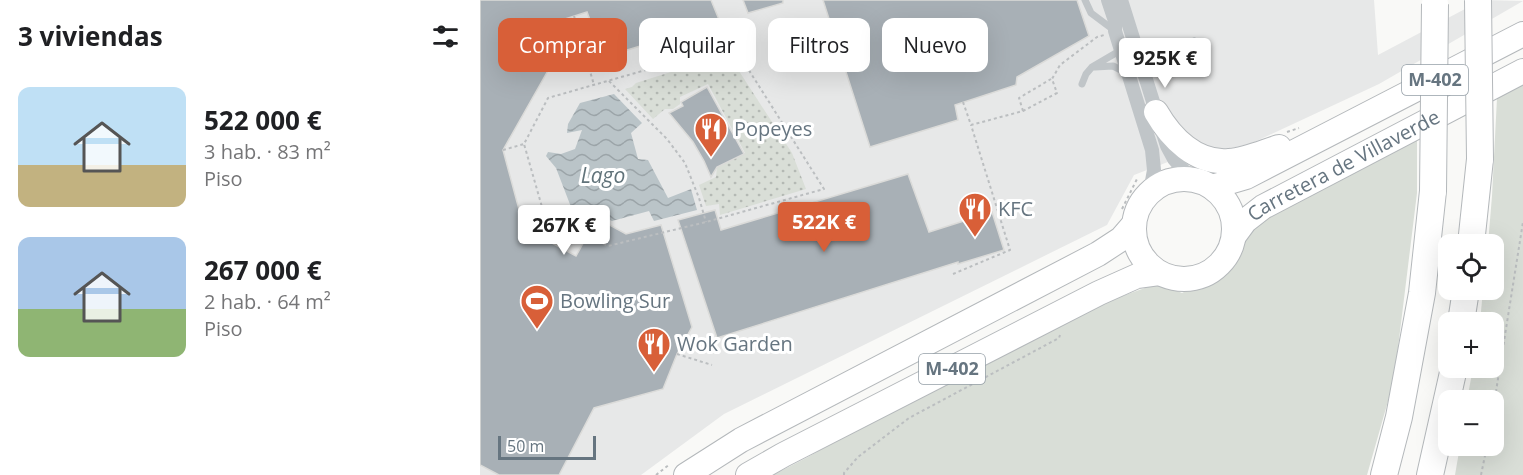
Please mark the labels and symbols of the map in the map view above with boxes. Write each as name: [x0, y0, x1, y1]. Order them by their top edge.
pin: 925K €: [1116, 38, 1214, 89]
road number: M-402: [1402, 65, 1468, 95]
street label: Carretera de Villaverde: [1241, 103, 1444, 227]
restaurant icon: Popeyes: [693, 111, 729, 158]
place label: Popeyes: [734, 115, 812, 142]
water label: Lago: [581, 161, 625, 189]
restaurant icon: KFC: [957, 191, 993, 238]
place label: KFC: [998, 195, 1033, 222]
pin: 522K €: [775, 202, 873, 253]
pin: 267K €: [515, 205, 613, 256]
sports icon: Bowling Sur: [519, 283, 555, 330]
place label: Bowling Sur: [560, 287, 670, 314]
restaurant icon: Wok Garden: [636, 326, 672, 373]
place label: Wok Garden: [677, 330, 793, 357]
road number: M-402: [919, 354, 985, 384]
scale bar: [498, 433, 596, 460]

